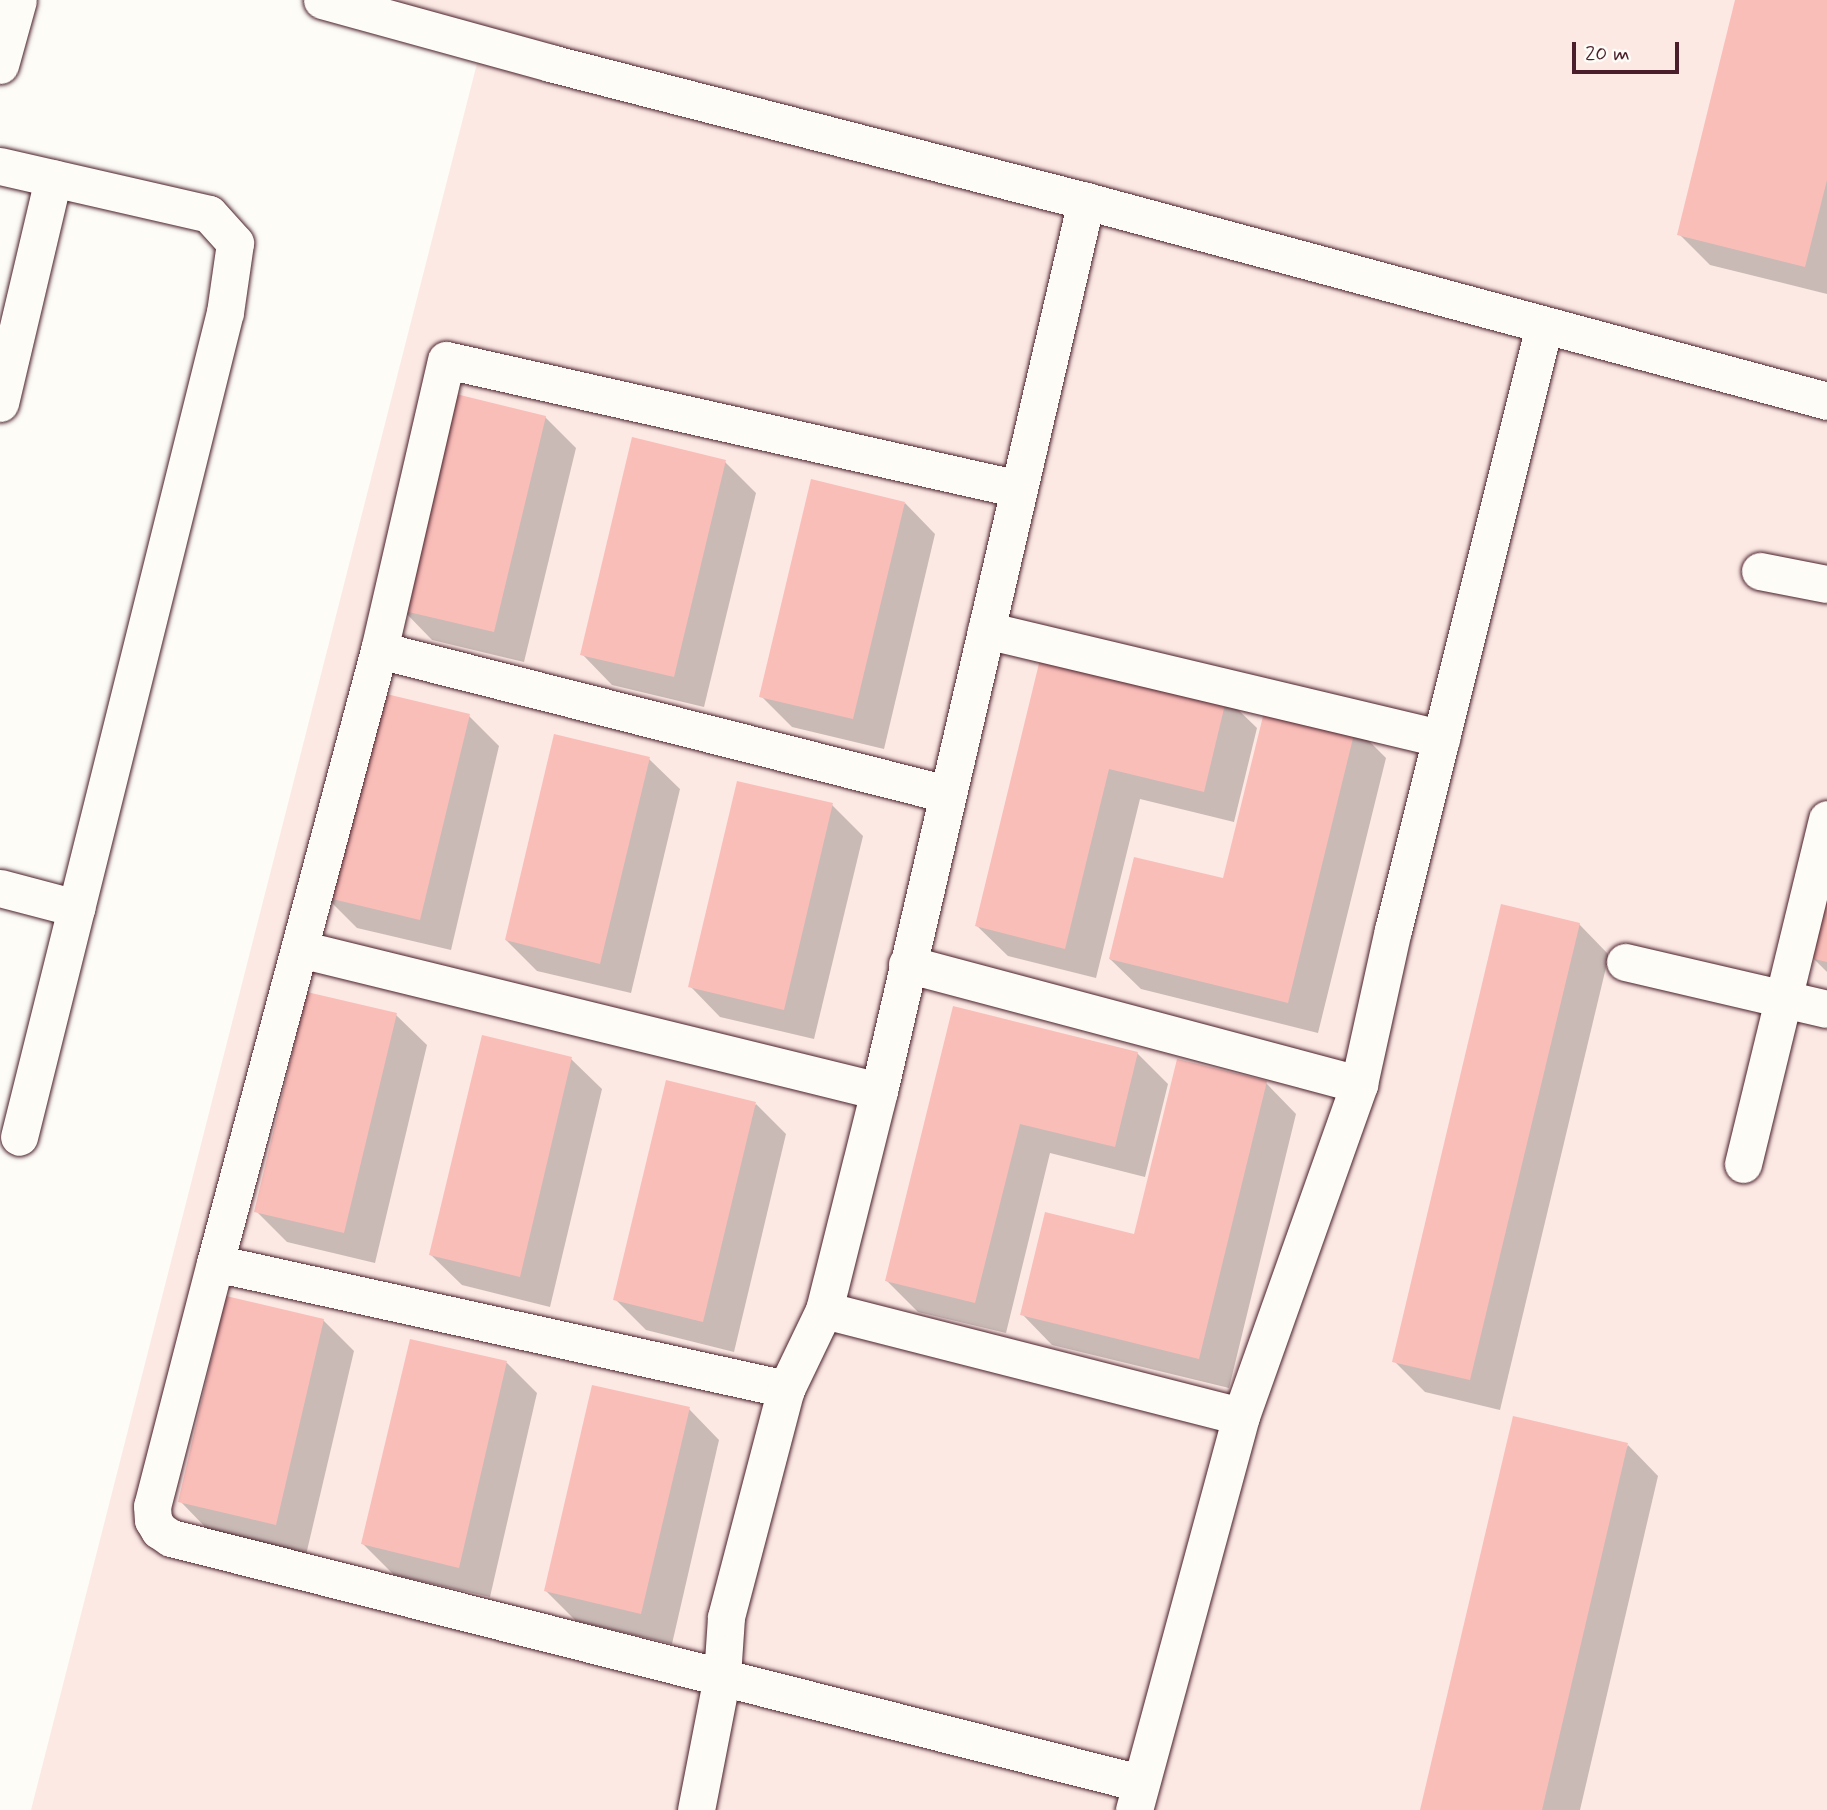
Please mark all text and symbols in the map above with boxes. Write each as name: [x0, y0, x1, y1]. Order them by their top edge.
scale bar: [1575, 28, 1682, 72]
text: 20 m: [1585, 40, 1630, 68]

